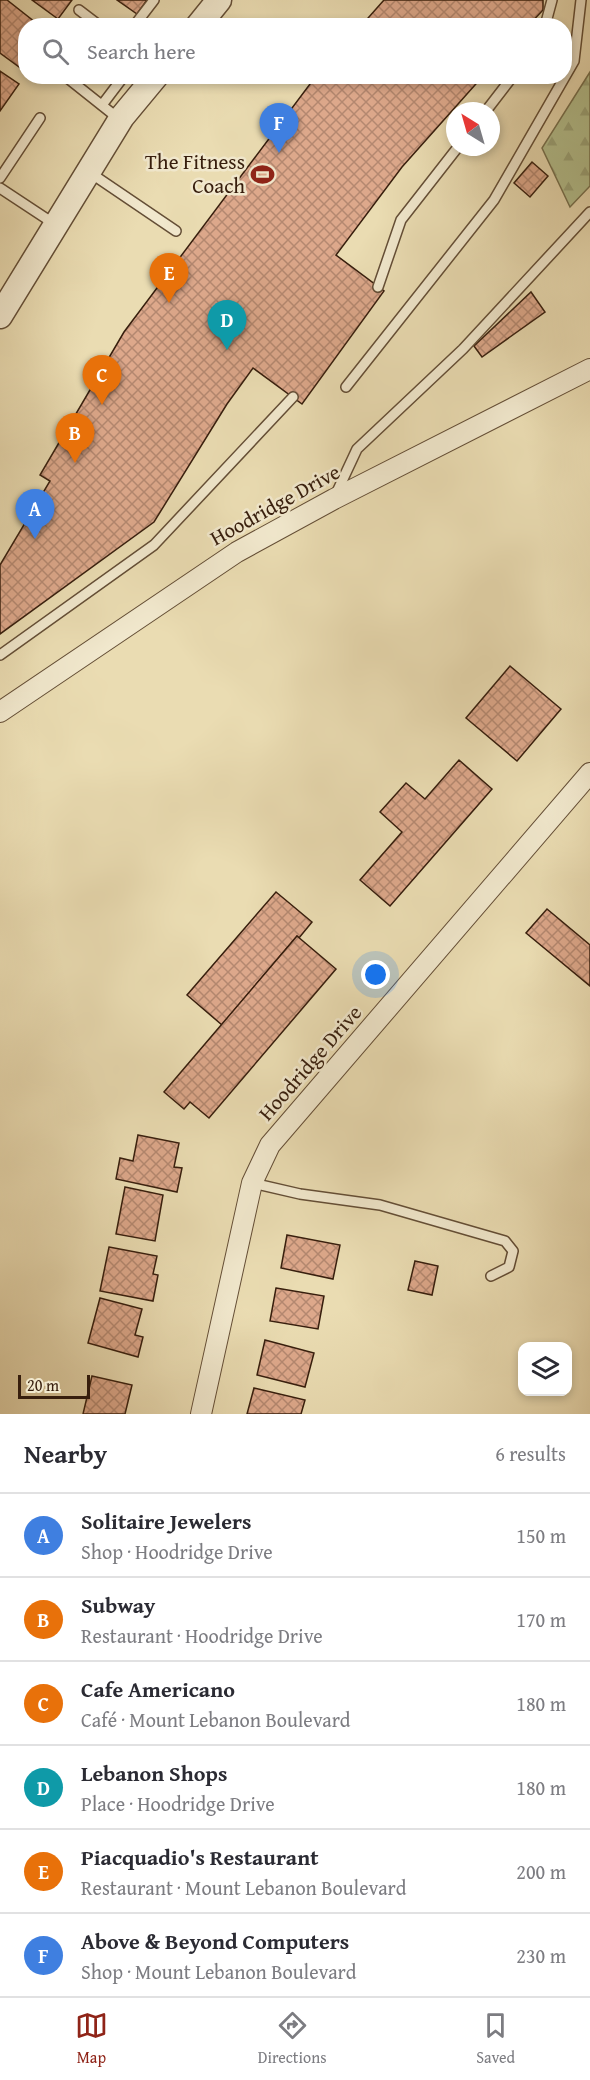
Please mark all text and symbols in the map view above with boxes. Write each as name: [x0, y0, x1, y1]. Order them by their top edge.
search box: [18, 18, 572, 84]
icon: search: [39, 35, 72, 68]
text: Search here: [87, 35, 196, 67]
north arrow: [446, 102, 500, 156]
pin: F: [260, 104, 298, 153]
place label: The Fitness Coach: [145, 146, 245, 201]
sports icon: The Fitness Coach: [250, 161, 276, 187]
pin: E: [150, 254, 188, 303]
pin: D: [208, 300, 246, 350]
pin: C: [82, 356, 122, 405]
pin: B: [56, 414, 94, 463]
street label: Hoodridge Drive: [204, 456, 346, 553]
pin: A: [15, 490, 54, 539]
your location: [361, 960, 390, 989]
street label: Hoodridge Drive: [251, 998, 369, 1127]
map controls: [518, 1342, 572, 1396]
button: layers: [518, 1342, 572, 1396]
scale bar: [18, 1372, 90, 1400]
text: 20 m: [27, 1373, 59, 1397]
text: Nearby: [24, 1434, 107, 1473]
text: 6 results: [495, 1439, 566, 1468]
text: Solitaire Jewelers: [81, 1505, 252, 1537]
text: A: [37, 1521, 50, 1550]
text: 150 m: [516, 1521, 566, 1550]
text: Shop · Hoodridge Drive: [81, 1537, 273, 1566]
text: Subway: [81, 1589, 155, 1621]
text: B: [37, 1605, 50, 1634]
text: 170 m: [516, 1605, 566, 1634]
text: Restaurant · Hoodridge Drive: [81, 1621, 323, 1650]
text: Cafe Americano: [81, 1673, 235, 1705]
text: C: [38, 1689, 49, 1718]
text: 180 m: [516, 1689, 566, 1718]
text: Café · Mount Lebanon Boulevard: [81, 1705, 350, 1734]
text: Lebanon Shops: [81, 1757, 227, 1789]
text: D: [37, 1773, 50, 1802]
text: 180 m: [516, 1773, 566, 1802]
text: Place · Hoodridge Drive: [81, 1789, 275, 1818]
text: Piacquadio's Restaurant: [81, 1841, 318, 1873]
text: E: [38, 1857, 49, 1886]
text: 200 m: [516, 1857, 566, 1886]
text: Restaurant · Mount Lebanon Boulevard: [81, 1873, 406, 1902]
text: Above & Beyond Computers: [81, 1925, 349, 1957]
text: F: [38, 1941, 49, 1970]
text: 230 m: [516, 1941, 566, 1970]
text: Shop · Mount Lebanon Boulevard: [81, 1957, 356, 1986]
tab: Map: [75, 2009, 108, 2069]
tab: Directions: [258, 2009, 327, 2069]
tab: Saved: [476, 2009, 515, 2069]

